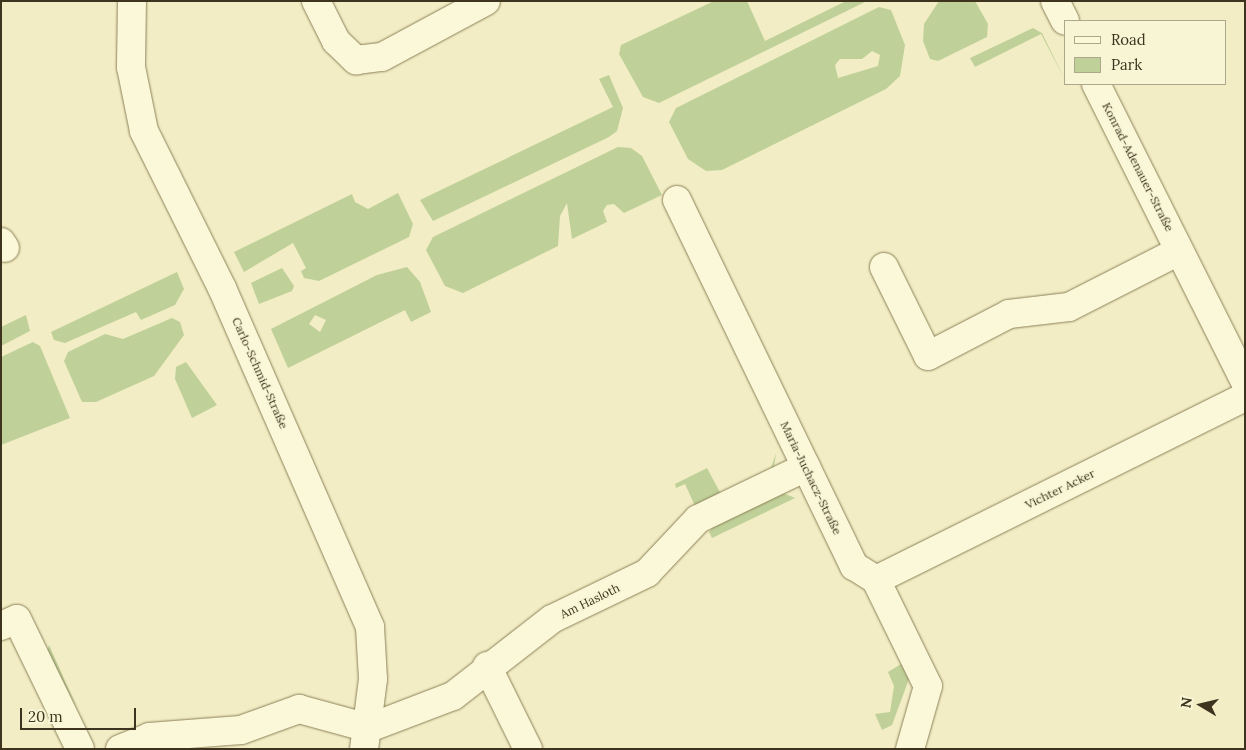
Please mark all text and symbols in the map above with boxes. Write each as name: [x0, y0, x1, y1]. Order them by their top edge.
legend: [1064, 20, 1226, 85]
text: Road: [1111, 30, 1146, 49]
text: Park: [1111, 55, 1142, 74]
street label: Konrad-Adenauer-Straße: [1099, 100, 1177, 234]
street label: Carlo-Schmid-Straße: [229, 315, 291, 431]
street label: Maria-Juchacz-Straße: [777, 419, 845, 537]
street label: Vichter Acker: [1023, 466, 1097, 512]
street label: Am Hasloth: [558, 580, 622, 622]
north arrow: [1176, 680, 1226, 730]
text: N: [1176, 696, 1196, 709]
scale bar: [22, 698, 139, 730]
text: 20 m: [28, 707, 63, 726]

